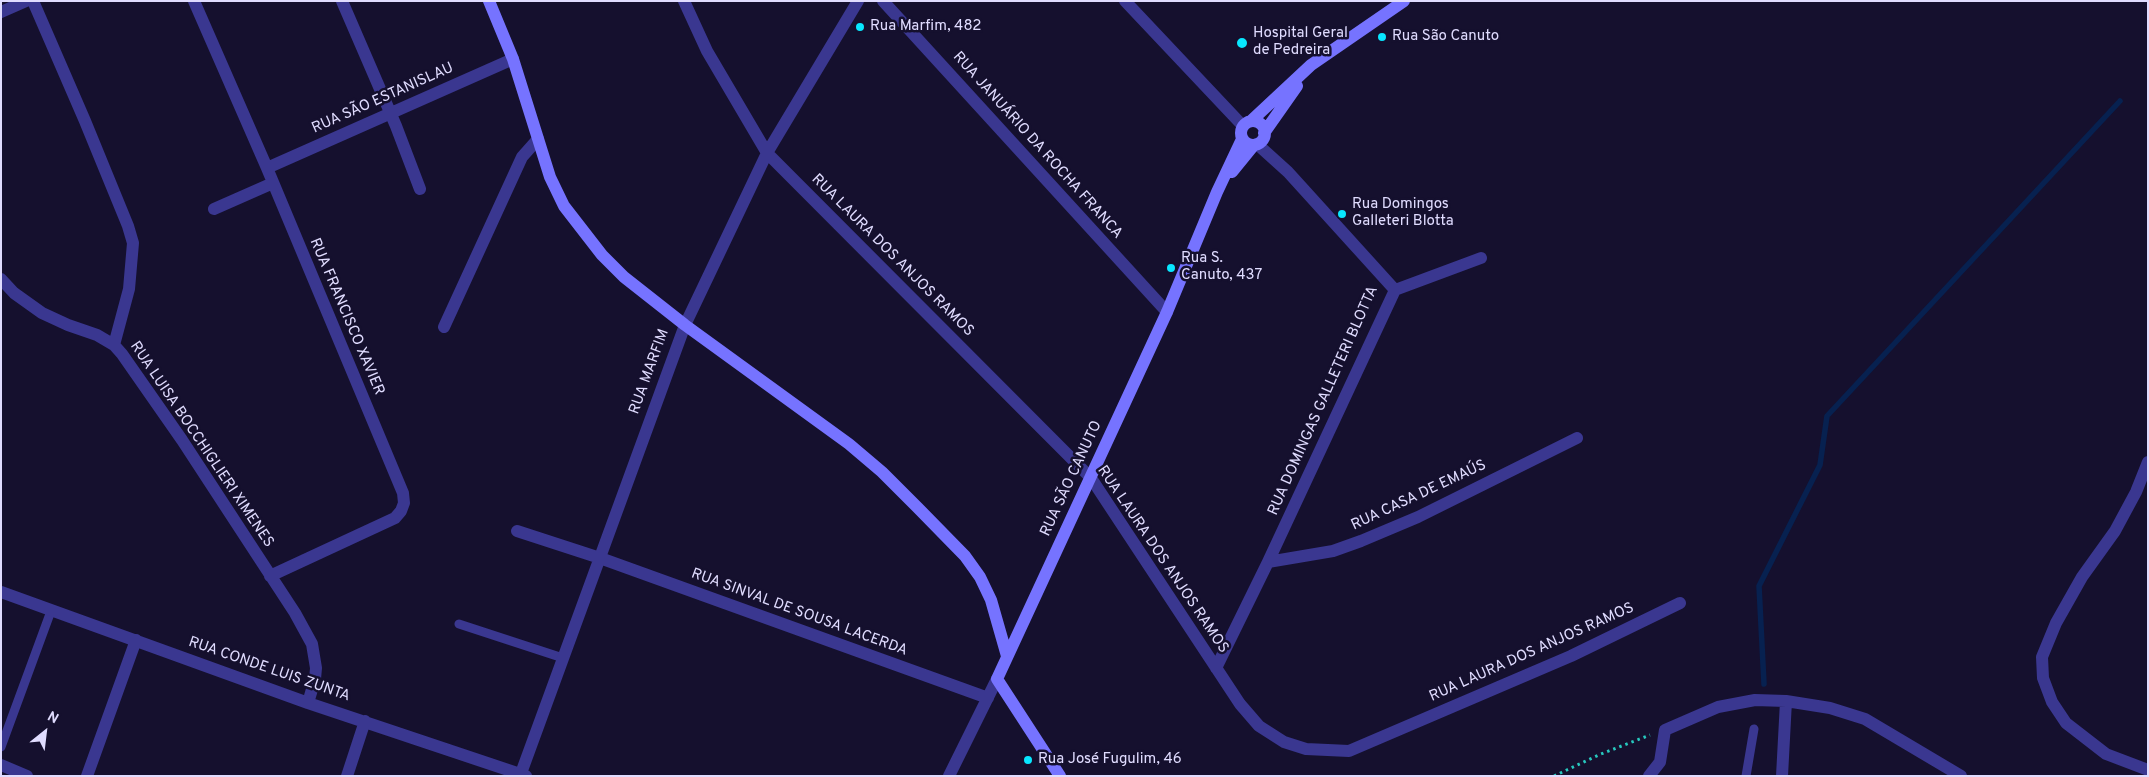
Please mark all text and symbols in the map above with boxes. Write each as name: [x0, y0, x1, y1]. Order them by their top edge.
place label: Rua Marfim, 482: [870, 18, 981, 36]
marker: Rua Marfim, 482: [854, 21, 866, 33]
place label: Hospital Geral de Pedreira: [1253, 25, 1348, 60]
place label: Rua São Canuto: [1392, 28, 1499, 46]
marker: Rua São Canuto: [1376, 31, 1388, 43]
marker: Hospital Geral de Pedreira: [1235, 36, 1249, 50]
street label: RUA JANUÁRIO DA ROCHA FRANCA: [948, 49, 1126, 243]
street label: RUA SÃO ESTANISLAU: [309, 60, 457, 138]
street label: RUA LAURA DOS ANJOS RAMOS: [807, 171, 977, 341]
place label: Rua Domingos Galleteri Blotta: [1352, 196, 1454, 231]
marker: Rua Domingos Galleteri Blotta: [1336, 208, 1348, 220]
street label: RUA FRANCISCO XAVIER: [305, 236, 387, 398]
place label: Rua S. Canuto, 437: [1181, 250, 1262, 285]
marker: Rua S. Canuto, 437: [1165, 262, 1177, 274]
street label: RUA DOMINGAS GALLETERI BLOTTA: [1265, 284, 1383, 518]
street label: RUA MARFIM: [626, 327, 674, 417]
street label: RUA LUISA BOCCHIGLIERI XIMENES: [125, 339, 277, 551]
street label: RUA SÃO CANUTO: [1037, 418, 1107, 540]
street label: RUA CASA DE EMAÚS: [1349, 457, 1489, 535]
street label: RUA LAURA DOS ANJOS RAMOS: [1092, 463, 1232, 657]
street label: RUA SINVAL DE SOUSA LACERDA: [688, 565, 910, 661]
street label: RUA LAURA DOS ANJOS RAMOS: [1427, 600, 1637, 706]
street label: RUA CONDE LUIS ZUNTA: [186, 634, 352, 706]
north arrow: [20, 707, 70, 757]
text: N: [44, 709, 61, 728]
place label: Rua José Fugulim, 46: [1038, 751, 1182, 769]
marker: Rua José Fugulim, 46: [1022, 754, 1034, 766]

